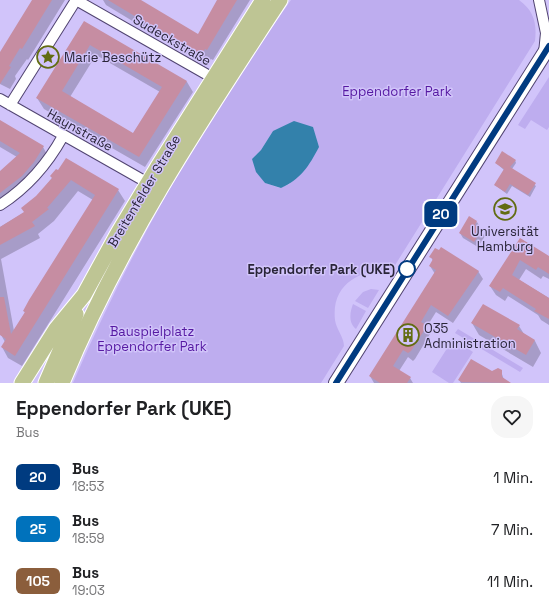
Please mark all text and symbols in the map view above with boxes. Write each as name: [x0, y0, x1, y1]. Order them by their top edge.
street label: Sudeckstraße: [130, 11, 214, 69]
place icon: Marie Beschütz: [35, 44, 61, 70]
place label: Marie Beschütz: [64, 49, 162, 66]
park label: Eppendorfer Park: [342, 83, 452, 100]
street label: Haynstraße: [44, 105, 116, 155]
street label: Breitenfelder Straße: [104, 132, 184, 250]
school or university icon: Universität Hamburg: [492, 196, 518, 222]
line badge: 20: [423, 201, 459, 227]
text: 20: [432, 205, 450, 223]
place label: Universität Hamburg: [471, 223, 539, 255]
marker: Eppendorfer Park (UKE): [398, 260, 416, 278]
place label: Eppendorfer Park (UKE): [248, 261, 395, 278]
place label: O35 Administration: [424, 320, 516, 352]
building icon: O35 Administration: [395, 322, 421, 348]
park label: Bauspielplatz Eppendorfer Park: [97, 323, 207, 355]
text: Eppendorfer Park (UKE): [16, 396, 232, 421]
button: heart: [491, 396, 533, 438]
text: Bus: [16, 424, 39, 441]
text: Bus: [72, 459, 99, 478]
text: 20: [29, 468, 47, 486]
text: 1 Min.: [493, 468, 533, 487]
text: 18:53: [72, 478, 104, 495]
text: Bus: [72, 511, 99, 530]
text: 25: [30, 520, 46, 538]
text: 7 Min.: [491, 520, 533, 539]
text: 18:59: [72, 530, 105, 547]
text: Bus: [72, 563, 99, 582]
text: 105: [26, 572, 50, 590]
text: 11 Min.: [487, 572, 533, 591]
text: 19:03: [72, 582, 105, 599]

